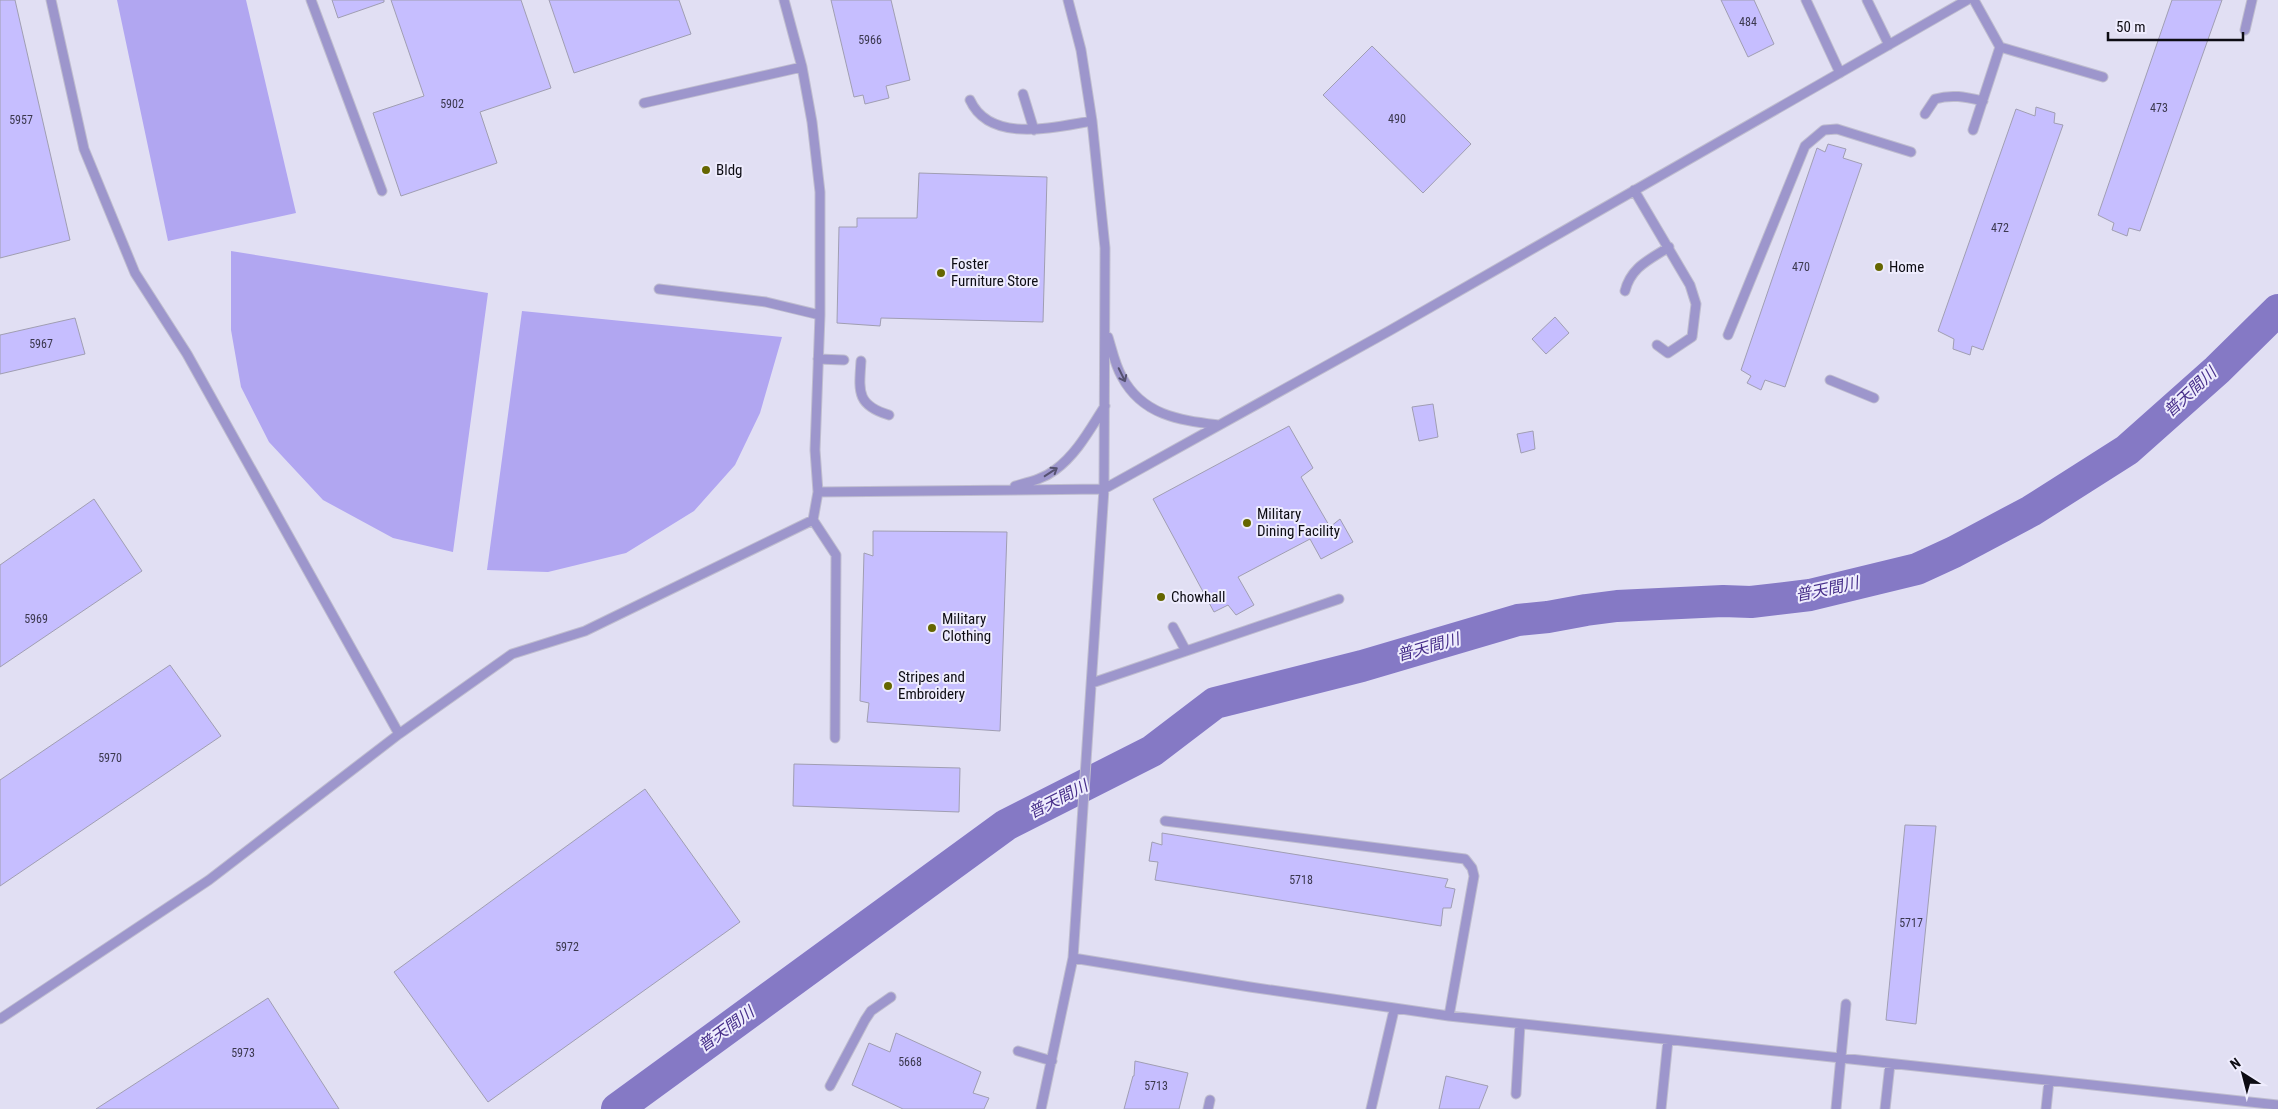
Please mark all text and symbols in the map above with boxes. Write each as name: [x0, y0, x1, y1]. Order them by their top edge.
scale bar: [2108, 10, 2243, 42]
house number: 484: [1739, 15, 1757, 29]
text: 50 m: [2116, 18, 2146, 36]
house number: 5966: [858, 33, 882, 47]
house number: 5902: [440, 97, 464, 111]
house number: 473: [2150, 101, 2168, 115]
house number: 490: [1388, 112, 1406, 126]
house number: 5957: [9, 113, 33, 127]
place label: Bldg: [716, 161, 742, 179]
marker: Bldg: [700, 164, 712, 176]
house number: 472: [1991, 221, 2009, 235]
place label: Foster Furniture Store: [951, 255, 1038, 290]
place label: Home: [1889, 258, 1924, 276]
house number: 470: [1792, 260, 1810, 274]
marker: Home: [1873, 261, 1885, 273]
marker: Foster Furniture Store: [935, 267, 947, 279]
house number: 5967: [29, 337, 53, 351]
water label: 普天間川: [2160, 362, 2221, 421]
one-way arrow: [1118, 367, 1127, 382]
one-way arrow: [1043, 466, 1057, 476]
place label: Military Dining Facility: [1257, 505, 1340, 540]
marker: Military Dining Facility: [1241, 517, 1253, 529]
water label: 普天間川: [1794, 573, 1862, 605]
place label: Chowhall: [1171, 588, 1225, 606]
marker: Chowhall: [1155, 591, 1167, 603]
place label: Military Clothing: [942, 610, 991, 645]
house number: 5969: [24, 612, 48, 626]
marker: Military Clothing: [926, 622, 938, 634]
water label: 普天間川: [1395, 628, 1463, 665]
place label: Stripes and Embroidery: [898, 668, 965, 703]
marker: Stripes and Embroidery: [882, 680, 894, 692]
house number: 5970: [98, 751, 122, 765]
water label: 普天間川: [1025, 775, 1093, 822]
house number: 5718: [1289, 873, 1313, 887]
house number: 5717: [1899, 916, 1923, 930]
house number: 5972: [555, 940, 579, 954]
water label: 普天間川: [695, 1001, 759, 1055]
house number: 5973: [231, 1046, 255, 1060]
north arrow: [2218, 1049, 2268, 1099]
text: N: [2227, 1054, 2244, 1072]
house number: 5668: [898, 1055, 922, 1069]
house number: 5713: [1144, 1079, 1168, 1093]

